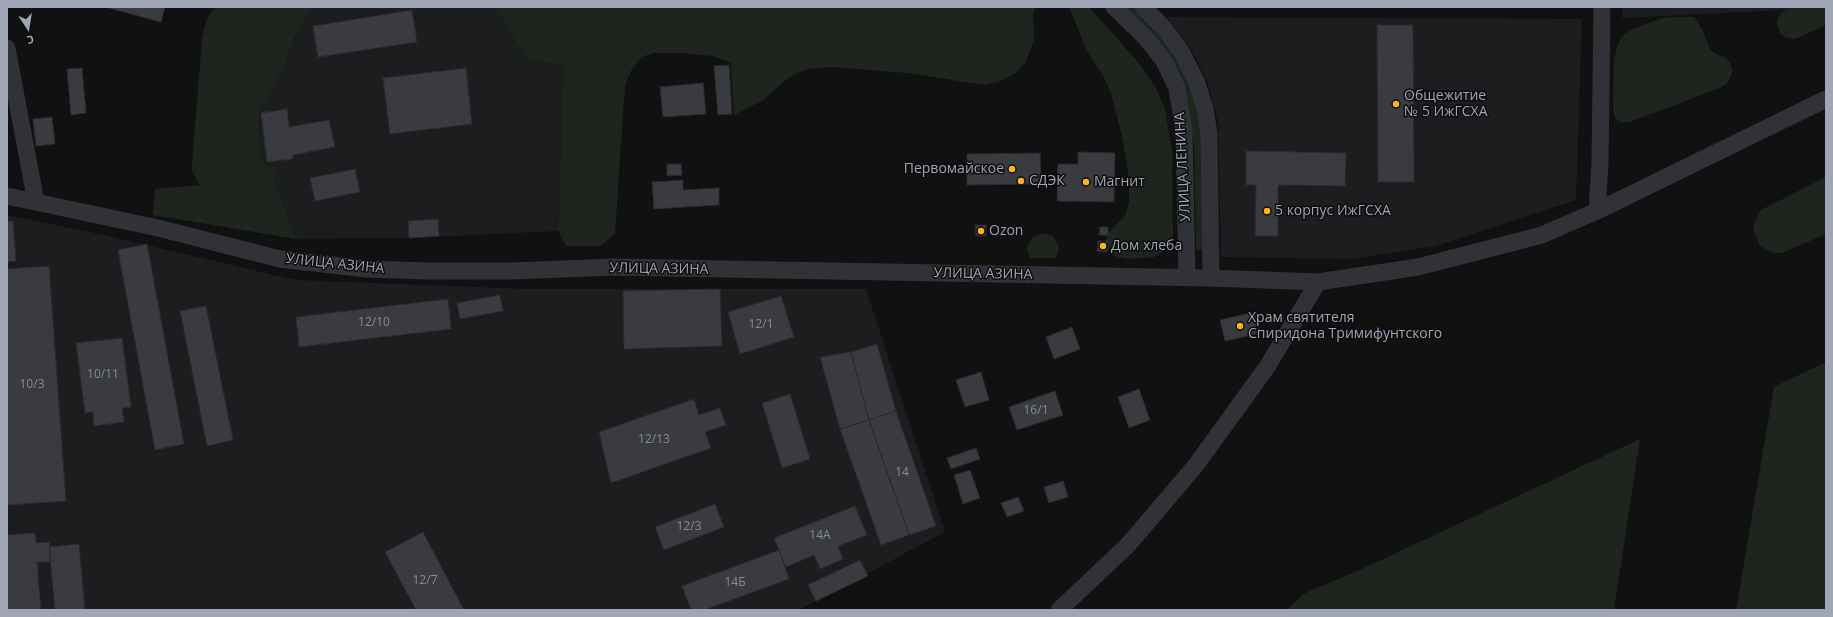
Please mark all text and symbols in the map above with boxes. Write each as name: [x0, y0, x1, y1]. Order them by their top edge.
north arrow: [8, 8, 48, 48]
text: С: [26, 32, 36, 48]
place label: Общежитие № 5 ИжГСХА: [1404, 88, 1488, 120]
marker: Общежитие № 5 ИжГСХА: [1391, 99, 1401, 109]
street label: УЛИЦА ЛЕНИНА: [1172, 112, 1194, 222]
place label: Первомайское: [904, 161, 1004, 177]
marker: Первомайское: [1007, 164, 1017, 174]
place label: СДЭК: [1029, 173, 1065, 189]
place label: Магнит: [1094, 174, 1145, 190]
marker: СДЭК: [1016, 176, 1026, 186]
marker: Магнит: [1081, 177, 1091, 187]
place label: 5 корпус ИжГСХА: [1275, 203, 1391, 219]
marker: 5 корпус ИжГСХА: [1262, 206, 1272, 216]
place label: Ozon: [989, 223, 1023, 239]
marker: Ozon: [976, 226, 986, 236]
place label: Дом хлеба: [1111, 238, 1182, 254]
marker: Дом хлеба: [1098, 241, 1108, 251]
street label: УЛИЦА АЗИНА: [285, 250, 385, 278]
street label: УЛИЦА АЗИНА: [609, 260, 709, 278]
street label: УЛИЦА АЗИНА: [933, 265, 1033, 283]
place label: Храм святителя Спиридона Тримифунтского: [1248, 310, 1442, 342]
house number: 12/10: [358, 316, 390, 330]
house number: 12/1: [749, 318, 773, 332]
marker: Храм святителя Спиридона Тримифунтского: [1235, 321, 1245, 331]
house number: 10/11: [87, 368, 119, 382]
house number: 10/3: [20, 378, 44, 392]
house number: 16/1: [1024, 404, 1048, 418]
house number: 12/13: [638, 433, 670, 447]
house number: 14: [895, 466, 909, 480]
house number: 12/3: [677, 520, 701, 534]
house number: 14А: [809, 529, 831, 543]
house number: 12/7: [413, 574, 437, 588]
house number: 14Б: [724, 576, 746, 590]

